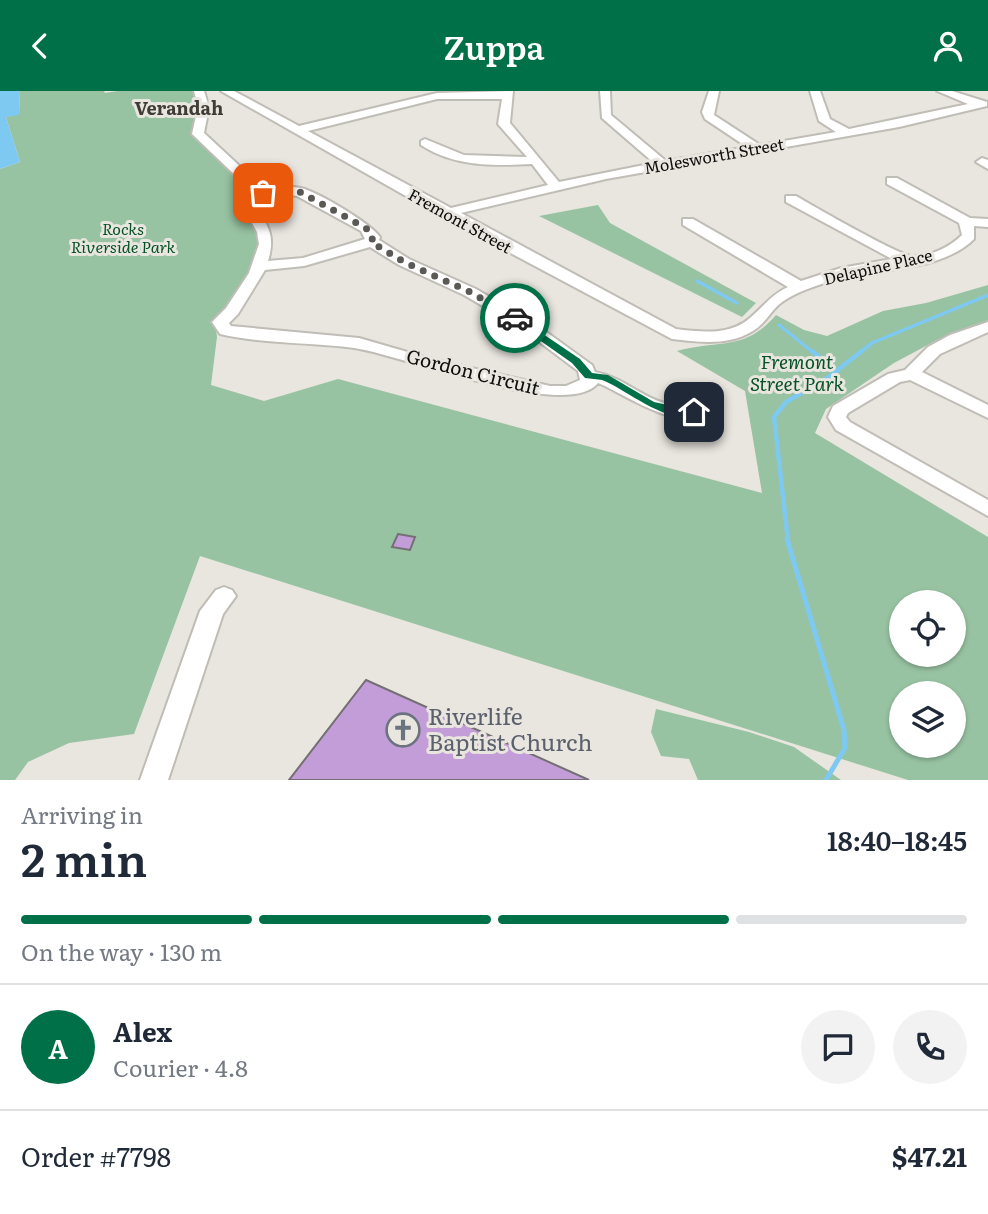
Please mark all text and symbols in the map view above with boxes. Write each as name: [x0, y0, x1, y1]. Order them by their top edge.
text: Zuppa: [443, 22, 545, 70]
icon: back: [21, 27, 59, 65]
icon: person: [929, 27, 967, 65]
district label: Verandah: [135, 94, 223, 121]
street label: Molesworth Street: [642, 131, 786, 179]
pin: [233, 163, 293, 223]
icon: bag: [244, 174, 282, 212]
street label: Fremont Street: [404, 182, 517, 259]
park label: Rocks Riverside Park: [71, 216, 176, 258]
street label: Delapine Place: [821, 242, 935, 290]
courier: [480, 283, 550, 353]
icon: car: [496, 299, 534, 337]
street label: Gordon Circuit: [404, 341, 543, 401]
park label: Fremont Street Park: [750, 347, 845, 397]
pin: [664, 382, 724, 442]
icon: home: [675, 393, 713, 431]
map controls: [889, 590, 966, 758]
button: locate: [889, 590, 966, 667]
button: layers: [889, 681, 966, 758]
place label: Riverlife Baptist Church: [428, 698, 592, 758]
church icon: Riverlife Baptist Church: [384, 711, 422, 749]
text: Arriving in: [21, 797, 143, 831]
text: 18:40–18:45: [827, 820, 967, 859]
text: 2 min: [21, 823, 147, 891]
text: On the way · 130 m: [21, 934, 222, 968]
button: chat: [801, 1010, 875, 1084]
button: phone: [893, 1010, 967, 1084]
text: Alex: [113, 1011, 172, 1050]
text: A: [48, 1028, 68, 1067]
text: Courier · 4.8: [113, 1050, 248, 1084]
text: Order #7798: [21, 1136, 171, 1175]
text: $47.21: [892, 1136, 967, 1175]

